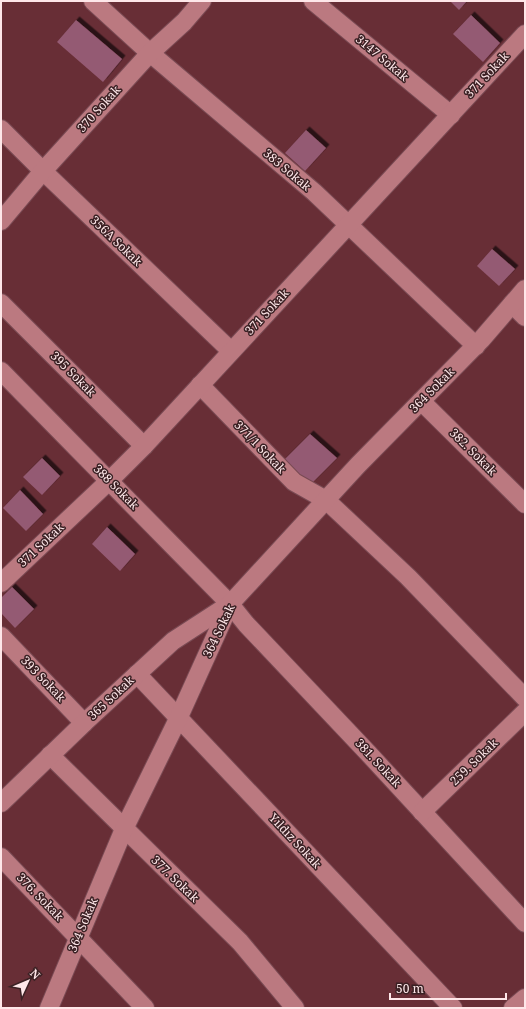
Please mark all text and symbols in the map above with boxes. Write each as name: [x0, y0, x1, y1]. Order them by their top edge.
street label: 3147 Sokak: [352, 30, 413, 85]
street label: 371 Sokak: [461, 47, 513, 101]
street label: 370 Sokak: [73, 81, 125, 136]
street label: 383 Sokak: [260, 145, 316, 195]
street label: 356A Sokak: [87, 212, 147, 270]
street label: 371 Sokak: [241, 284, 293, 338]
street label: 395 Sokak: [47, 347, 100, 401]
street label: 364 Sokak: [405, 363, 459, 416]
street label: 371/1 Sokak: [231, 416, 291, 478]
street label: 382. Sokak: [446, 424, 501, 480]
street label: 388 Sokak: [90, 460, 143, 514]
street label: 371 Sokak: [14, 518, 68, 570]
street label: 364 Sokak: [198, 600, 239, 660]
street label: 393 Sokak: [17, 652, 70, 706]
street label: 365 Sokak: [84, 671, 138, 723]
street label: 259. Sokak: [446, 734, 502, 789]
street label: 381. Sokak: [352, 735, 406, 791]
street label: Yıldız Sokak: [265, 809, 326, 873]
street label: 377. Sokak: [148, 852, 204, 906]
street label: 376. Sokak: [13, 869, 68, 925]
street label: 364 Sokak: [63, 894, 102, 955]
north arrow: [8, 961, 48, 1001]
text: N: [27, 965, 44, 982]
scale bar: [390, 975, 506, 1001]
text: 50 m: [396, 980, 424, 997]

